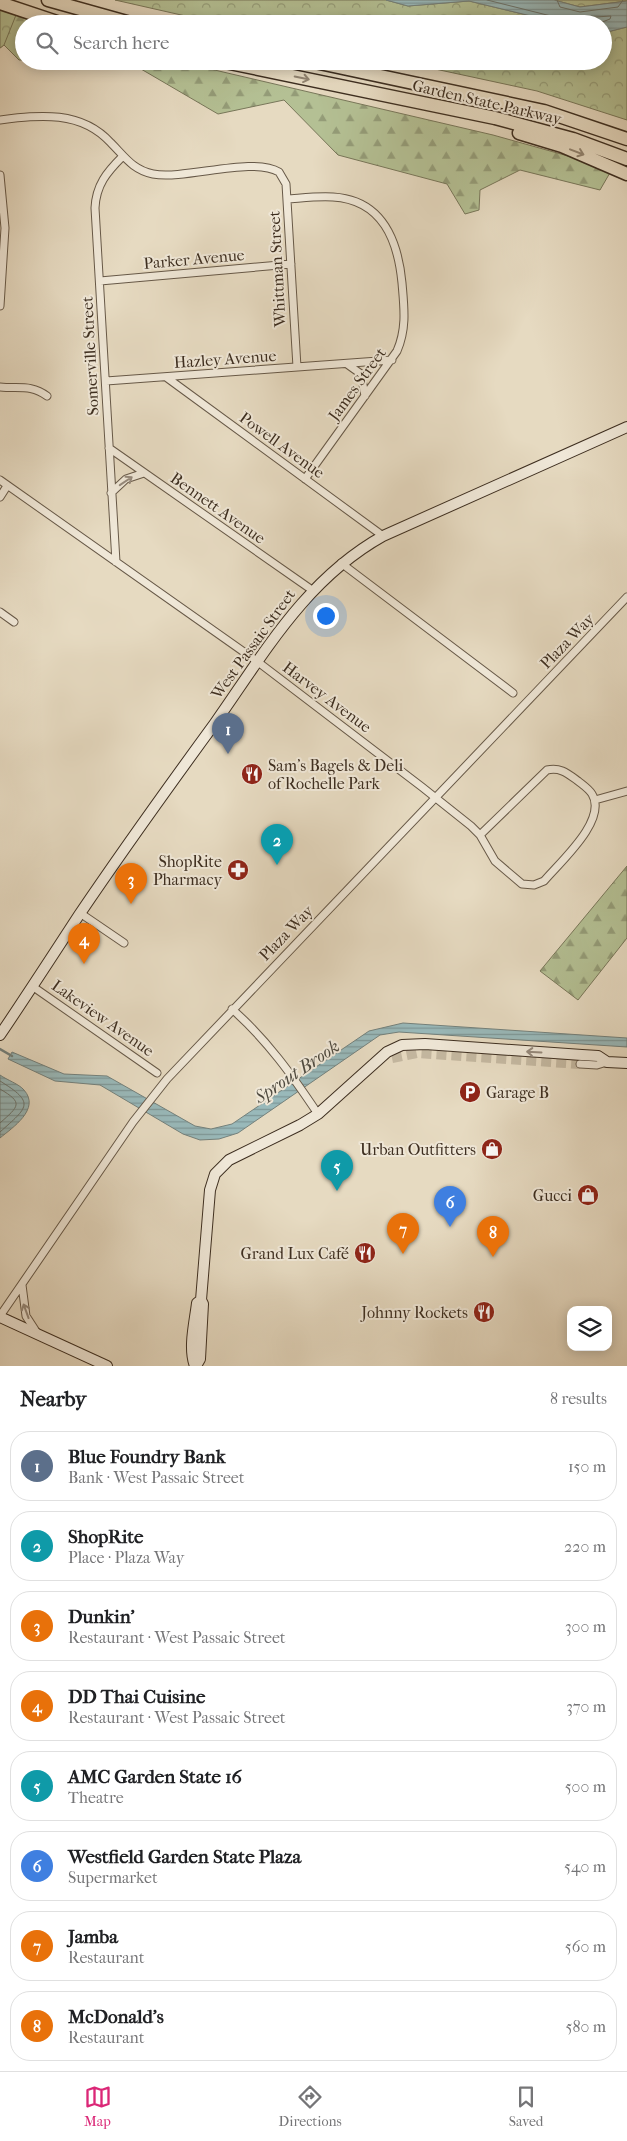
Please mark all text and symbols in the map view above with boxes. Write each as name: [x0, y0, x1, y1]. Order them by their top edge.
search box: [15, 15, 612, 70]
icon: search: [33, 29, 61, 57]
text: Search here: [73, 32, 169, 54]
one-way arrow: [293, 74, 309, 84]
street label: Garden State Parkway: [411, 76, 564, 128]
one-way arrow: [569, 148, 584, 157]
street label: Whittman Street: [264, 210, 290, 329]
street label: Parker Avenue: [143, 245, 245, 273]
street label: Somerville Street: [77, 296, 103, 416]
street label: James Street: [323, 343, 390, 426]
street label: Hazley Avenue: [173, 346, 277, 372]
street label: Powell Avenue: [236, 408, 328, 482]
street label: Bennett Avenue: [167, 468, 269, 548]
one-way arrow: [119, 476, 133, 486]
street label: West Passaic Street: [206, 585, 299, 703]
your location: [313, 603, 339, 629]
street label: Plaza Way: [536, 609, 598, 673]
street label: Harvey Avenue: [279, 658, 375, 736]
pin: 1: [212, 713, 244, 754]
place label: Sam's Bagels & Deli of Rochelle Park: [268, 756, 404, 793]
restaurant icon: Sam's Bagels & Deli of Rochelle Park: [240, 762, 264, 786]
pin: 2: [261, 824, 293, 865]
place label: ShopRite Pharmacy: [153, 852, 222, 889]
pharmacy icon: ShopRite Pharmacy: [226, 858, 250, 882]
pin: 3: [115, 863, 147, 904]
street label: Plaza Way: [255, 901, 317, 965]
pin: 4: [68, 923, 100, 964]
street label: Lakeview Avenue: [48, 976, 158, 1060]
water label: Sprout Brook: [250, 1036, 344, 1109]
one-way arrow: [526, 1047, 542, 1056]
parking icon: Garage B: [458, 1080, 482, 1104]
place label: Garage B: [486, 1083, 549, 1102]
shop icon: Urban Outfitters: [480, 1137, 504, 1161]
place label: Urban Outfitters: [360, 1140, 476, 1159]
pin: 5: [321, 1150, 353, 1191]
shop icon: Gucci: [576, 1183, 600, 1207]
pin: 6: [434, 1186, 466, 1227]
place label: Gucci: [533, 1186, 572, 1205]
pin: 7: [387, 1213, 419, 1254]
pin: 8: [477, 1216, 509, 1257]
restaurant icon: Grand Lux Café: [353, 1241, 377, 1265]
place label: Grand Lux Café: [241, 1244, 349, 1263]
restaurant icon: Johnny Rockets: [472, 1300, 496, 1324]
place label: Johnny Rockets: [359, 1303, 468, 1322]
one-way arrow: [21, 1304, 30, 1320]
map controls: [567, 1306, 612, 1351]
button: layers: [567, 1306, 612, 1351]
text: Nearby: [20, 1387, 86, 1411]
text: 8 results: [550, 1389, 607, 1408]
text: Blue Foundry Bank: [68, 1446, 225, 1468]
text: 1: [34, 1457, 40, 1476]
text: 150 m: [568, 1457, 606, 1476]
text: Bank · West Passaic Street: [68, 1468, 244, 1487]
text: ShopRite: [68, 1526, 144, 1548]
text: 2: [33, 1537, 41, 1556]
text: 220 m: [564, 1537, 606, 1556]
text: Place · Plaza Way: [68, 1548, 184, 1567]
text: Dunkin': [68, 1606, 135, 1628]
text: 3: [34, 1617, 40, 1636]
text: 300 m: [565, 1617, 606, 1636]
text: Restaurant · West Passaic Street: [68, 1628, 286, 1647]
text: DD Thai Cuisine: [68, 1686, 205, 1708]
text: 4: [32, 1697, 42, 1716]
text: 370 m: [566, 1697, 606, 1716]
text: Restaurant · West Passaic Street: [68, 1708, 286, 1727]
text: AMC Garden State 16: [68, 1766, 242, 1788]
text: 5: [34, 1777, 40, 1796]
text: 500 m: [565, 1777, 606, 1796]
text: Theatre: [68, 1788, 124, 1807]
text: Westfield Garden State Plaza: [68, 1846, 301, 1868]
text: 6: [33, 1857, 41, 1876]
text: 540 m: [564, 1857, 606, 1876]
text: Supermarket: [68, 1868, 158, 1887]
text: Jamba: [68, 1926, 118, 1948]
text: 7: [33, 1937, 41, 1956]
text: 560 m: [565, 1937, 606, 1956]
text: Restaurant: [68, 1948, 144, 1967]
text: McDonald's: [68, 2006, 164, 2028]
text: 8: [33, 2017, 41, 2036]
text: 580 m: [565, 2017, 606, 2036]
text: Restaurant: [68, 2028, 144, 2047]
tab: Map: [84, 2083, 112, 2130]
tab: Directions: [279, 2083, 342, 2130]
tab: Saved: [509, 2083, 543, 2130]

